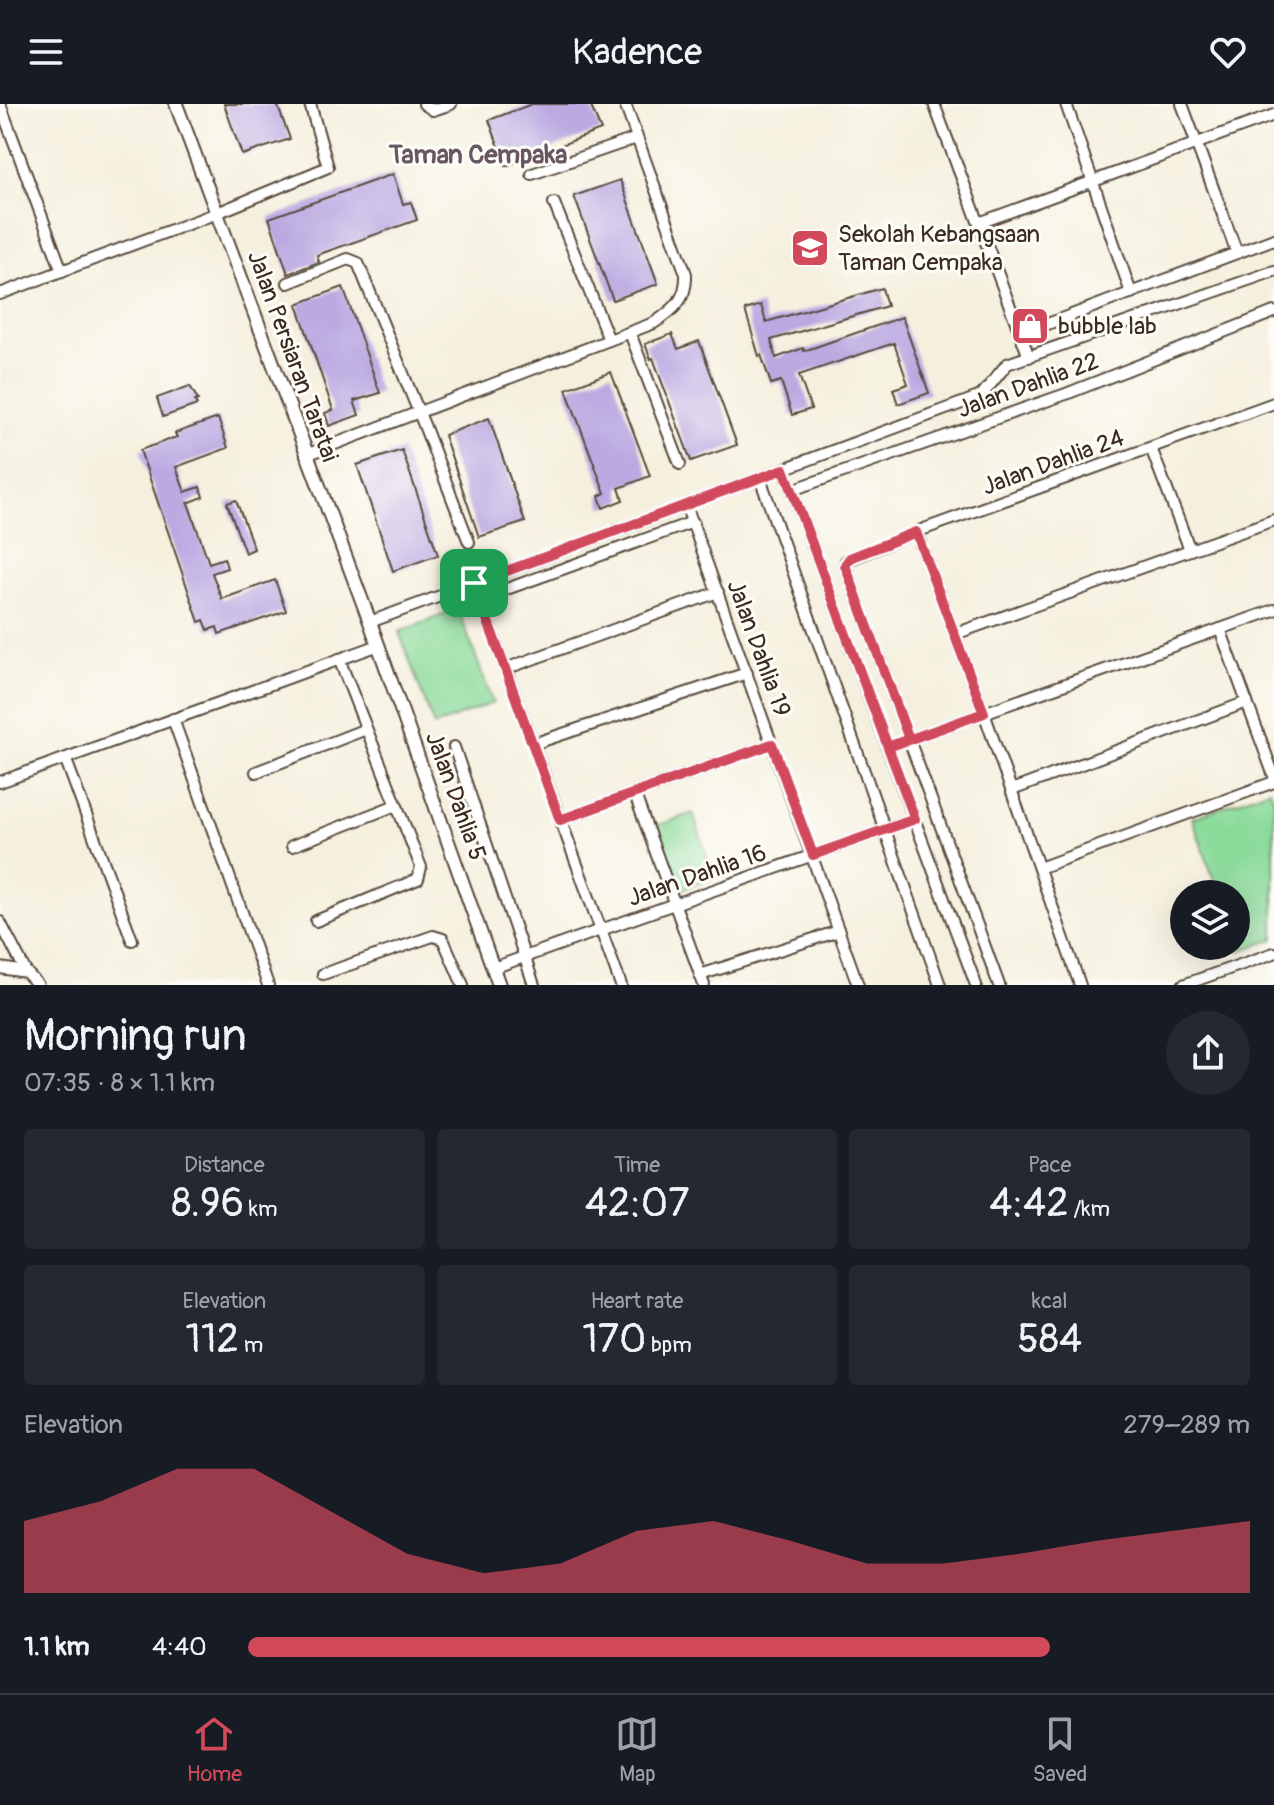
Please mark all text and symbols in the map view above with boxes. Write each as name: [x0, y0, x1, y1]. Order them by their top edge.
icon: menu: [24, 30, 68, 74]
text: Kadence: [572, 30, 702, 75]
icon: heart: [1206, 30, 1250, 74]
district label: Taman Cempaka: [388, 139, 567, 171]
place label: Sekolah Kebangsaan Taman Cempaka: [838, 220, 1040, 277]
school or university icon: Sekolah Kebangsaan Taman Cempaka: [789, 227, 831, 269]
street label: Jalan Persiaran Taratai: [241, 247, 344, 466]
shop icon: bubble lab: [1009, 305, 1051, 347]
place label: bubble lab: [1058, 312, 1157, 341]
street label: Jalan Dahlia 22: [954, 346, 1103, 424]
street label: Jalan Dahlia 24: [978, 423, 1128, 502]
pin: [440, 549, 508, 617]
icon: arrive: [452, 561, 496, 605]
street label: Jalan Dahlia 19: [720, 576, 797, 720]
street label: Jalan Dahlia 5: [419, 728, 492, 864]
street label: Jalan Dahlia 16: [624, 838, 770, 913]
map controls: [1170, 880, 1250, 960]
button: layers: [1170, 880, 1250, 960]
text: Morning run: [24, 1009, 247, 1064]
button: share: [1166, 1011, 1250, 1095]
text: 07:35 · 8 × 1.1 km: [24, 1067, 215, 1099]
text: Distance: [184, 1151, 265, 1179]
text: Time: [614, 1151, 660, 1179]
text: Pace: [1028, 1151, 1071, 1179]
text: 8.96: [171, 1179, 244, 1228]
text: 42:07: [585, 1179, 689, 1228]
text: 4:42: [989, 1179, 1069, 1228]
text: km: [244, 1195, 277, 1223]
text: /km: [1069, 1195, 1110, 1223]
text: Elevation: [182, 1287, 266, 1315]
text: Heart rate: [591, 1287, 683, 1315]
text: kcal: [1032, 1287, 1068, 1315]
text: 112: [185, 1315, 239, 1364]
text: 170: [582, 1315, 646, 1364]
text: 584: [1017, 1315, 1082, 1364]
text: m: [239, 1331, 263, 1359]
text: bpm: [646, 1331, 692, 1359]
text: Elevation: [24, 1409, 123, 1441]
text: 279–289 m: [1123, 1409, 1250, 1441]
text: 1.1 km: [24, 1631, 90, 1663]
text: 4:40: [152, 1631, 207, 1663]
tab: Home: [187, 1712, 242, 1788]
tab: Map: [615, 1712, 659, 1788]
tab: Saved: [1033, 1712, 1087, 1788]

